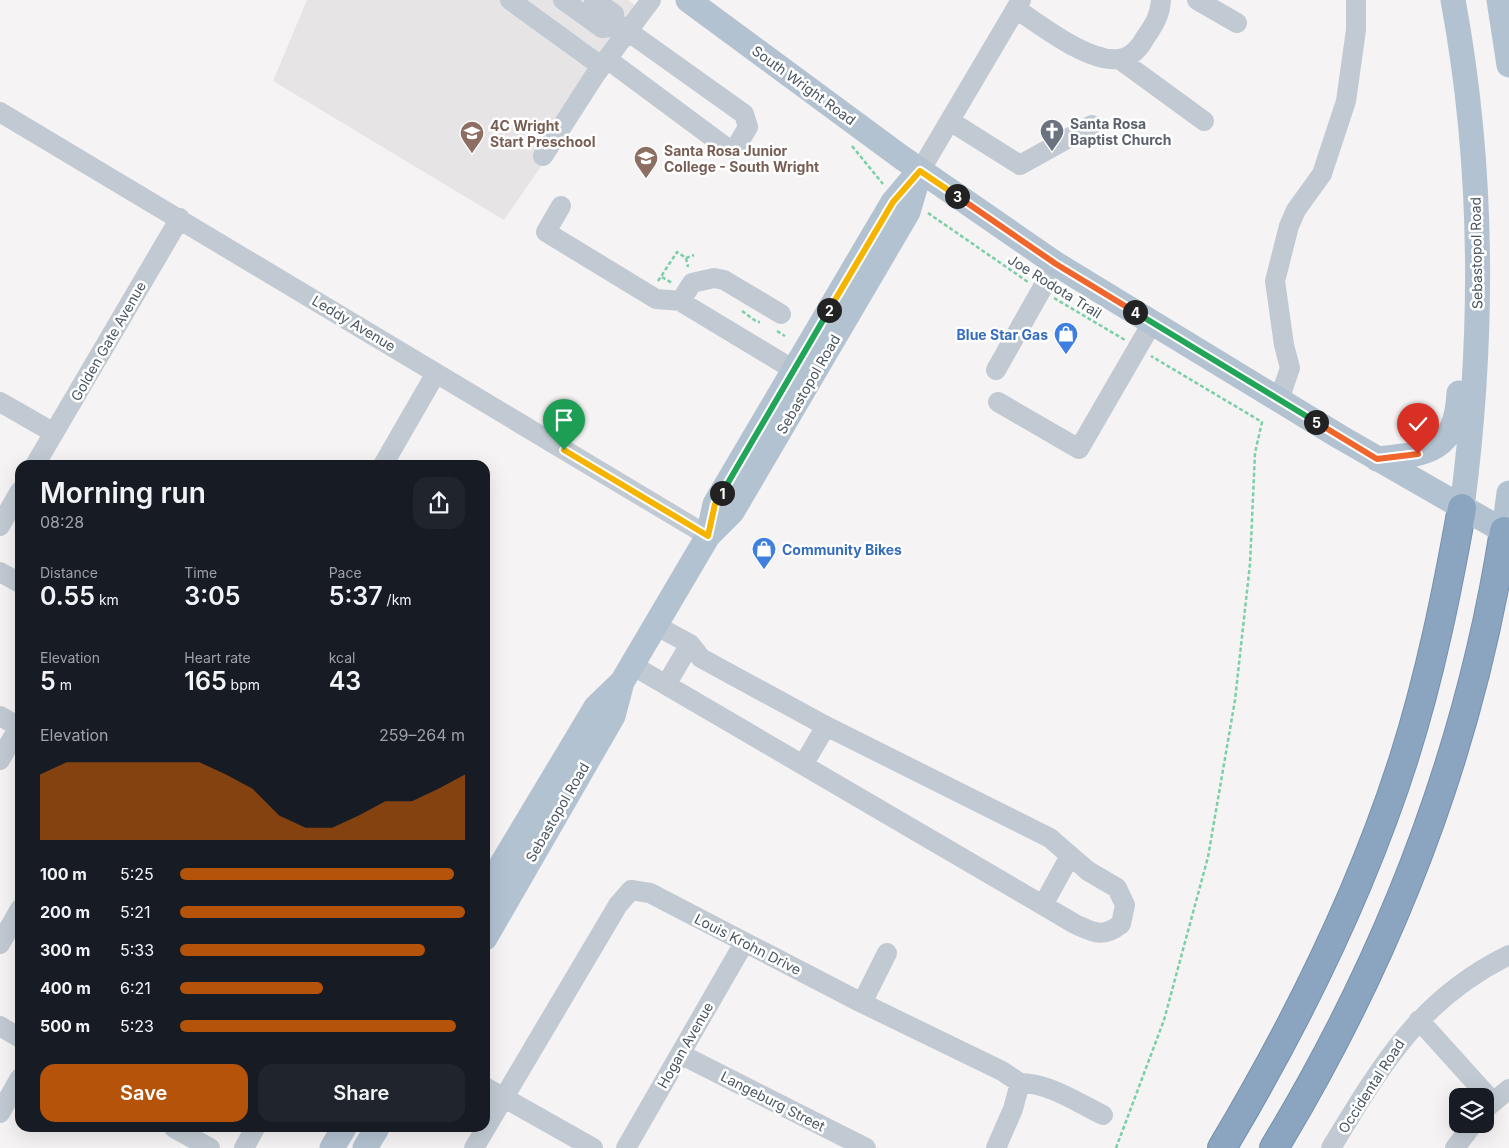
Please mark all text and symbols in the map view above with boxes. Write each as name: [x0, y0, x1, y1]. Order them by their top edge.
street label: South Wright Road: [749, 42, 859, 128]
place label: Santa Rosa Baptist Church: [1070, 115, 1172, 148]
place label: 4C Wright Start Preschool: [490, 117, 595, 150]
church icon: Santa Rosa Baptist Church: [1039, 118, 1065, 152]
school or university icon: 4C Wright Start Preschool: [459, 120, 485, 154]
place label: Santa Rosa Junior College - South Wright: [664, 142, 819, 175]
school or university icon: Santa Rosa Junior College - South Wright: [633, 145, 659, 179]
pin: 3: [944, 184, 970, 208]
text: 3: [953, 188, 962, 205]
street label: Sebastopol Road: [1467, 197, 1485, 309]
street label: Joe Rodota Trail: [1005, 250, 1105, 322]
street label: Golden Gate Avenue: [67, 278, 149, 404]
street label: Leddy Avenue: [309, 291, 399, 355]
pin: 2: [816, 298, 842, 322]
pin: 4: [1122, 300, 1148, 324]
text: 2: [825, 302, 834, 319]
text: 4: [1131, 304, 1140, 321]
shop icon: Blue Star Gas: [1053, 321, 1079, 355]
place label: Blue Star Gas: [957, 326, 1048, 343]
street label: Sebastopol Road: [773, 331, 843, 437]
pin: [543, 399, 585, 450]
pin: [1397, 403, 1439, 454]
icon: arrive: [550, 406, 578, 434]
pin: 5: [1304, 410, 1328, 434]
icon: check: [1404, 410, 1432, 438]
text: 5: [1312, 414, 1321, 431]
text: Morning run: [40, 476, 206, 510]
button: share: [413, 477, 465, 529]
pin: 1: [710, 480, 734, 506]
text: 1: [719, 485, 726, 502]
text: 08:28: [40, 512, 84, 532]
shop icon: Community Bikes: [751, 536, 777, 570]
place label: Community Bikes: [782, 541, 902, 558]
text: Distance: [40, 564, 98, 581]
text: Time: [184, 564, 217, 581]
text: Pace: [329, 564, 362, 581]
text: 0.55: [40, 581, 95, 611]
text: 3:05: [184, 581, 240, 611]
text: 5:37: [329, 581, 383, 611]
text: km: [95, 591, 119, 608]
text: /km: [383, 591, 412, 608]
text: Elevation: [40, 649, 100, 666]
text: Heart rate: [184, 649, 251, 666]
text: kcal: [329, 649, 355, 666]
text: 5: [40, 666, 56, 696]
text: 165: [184, 666, 227, 696]
text: 43: [329, 666, 361, 696]
text: m: [56, 676, 72, 693]
text: bpm: [227, 676, 260, 693]
text: Elevation: [40, 725, 109, 745]
text: 259–264 m: [379, 725, 465, 745]
street label: Sebastopol Road: [522, 759, 592, 865]
text: 100 m: [40, 864, 87, 884]
text: 5:25: [120, 864, 154, 884]
text: 200 m: [40, 902, 90, 922]
text: 5:21: [120, 902, 151, 922]
street label: Louis Krohn Drive: [692, 910, 804, 978]
text: 300 m: [40, 940, 90, 960]
text: 5:33: [120, 940, 154, 960]
text: 400 m: [40, 978, 91, 998]
text: 6:21: [120, 978, 151, 998]
street label: Hogan Avenue: [653, 999, 717, 1091]
text: 500 m: [40, 1016, 90, 1036]
text: 5:23: [120, 1016, 154, 1036]
street label: Occidental Road: [1334, 1036, 1408, 1136]
button: Save: [40, 1064, 248, 1122]
button: Share: [258, 1064, 465, 1122]
street label: Langeburg Street: [718, 1067, 828, 1135]
map controls: [1449, 1088, 1494, 1133]
button: layers: [1449, 1088, 1494, 1133]

